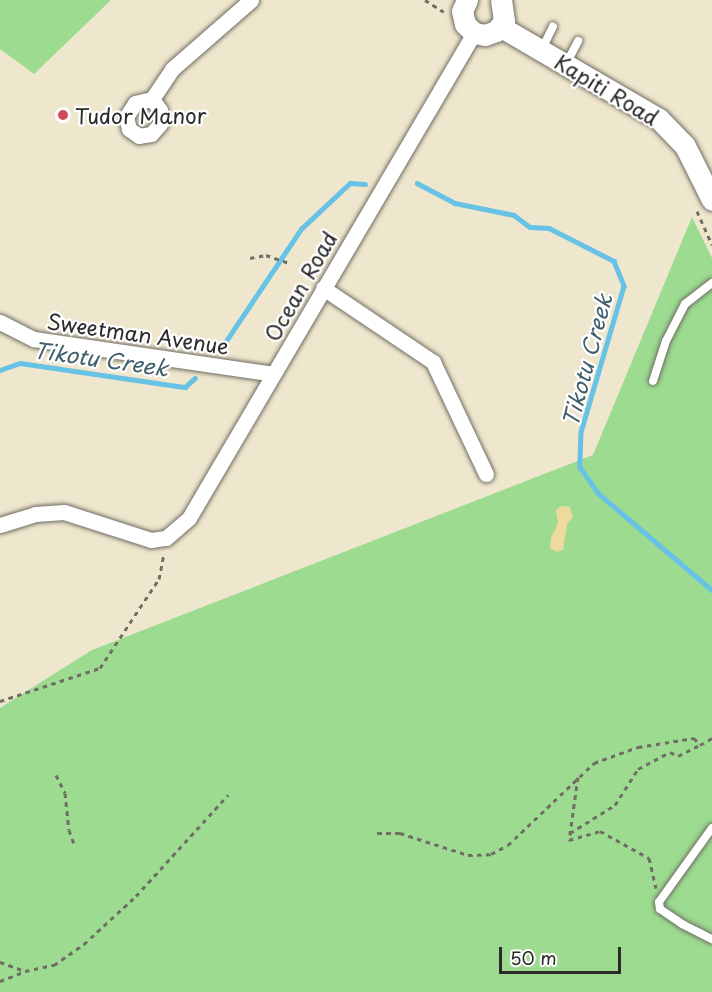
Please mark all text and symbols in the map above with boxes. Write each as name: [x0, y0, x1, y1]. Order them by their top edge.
street label: Kapiti Road: [550, 48, 664, 130]
place label: Tudor Manor: [75, 102, 207, 128]
marker: Tudor Manor: [56, 108, 70, 122]
street label: Ocean Road: [259, 227, 341, 345]
water label: Tikotu Creek: [555, 290, 617, 430]
street label: Sweetman Avenue: [46, 308, 230, 358]
water label: Tikotu Creek: [31, 335, 171, 381]
scale bar: [502, 935, 624, 973]
text: 50 m: [510, 944, 557, 971]

